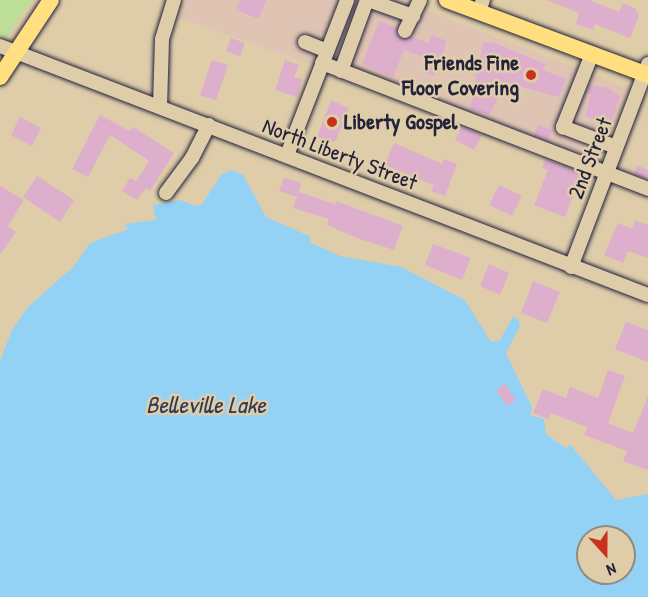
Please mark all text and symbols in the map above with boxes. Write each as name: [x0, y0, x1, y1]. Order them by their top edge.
place label: Friends Fine Floor Covering: [402, 49, 519, 100]
marker: Friends Fine Floor Covering: [524, 68, 538, 82]
place label: Liberty Gospel: [344, 109, 457, 135]
street label: North Liberty Street: [259, 112, 421, 196]
street label: 2nd Street: [562, 114, 618, 202]
marker: Liberty Gospel: [325, 115, 339, 129]
water label: Belleville Lake: [146, 391, 266, 419]
north arrow: [576, 525, 636, 585]
text: N: [604, 558, 620, 582]

